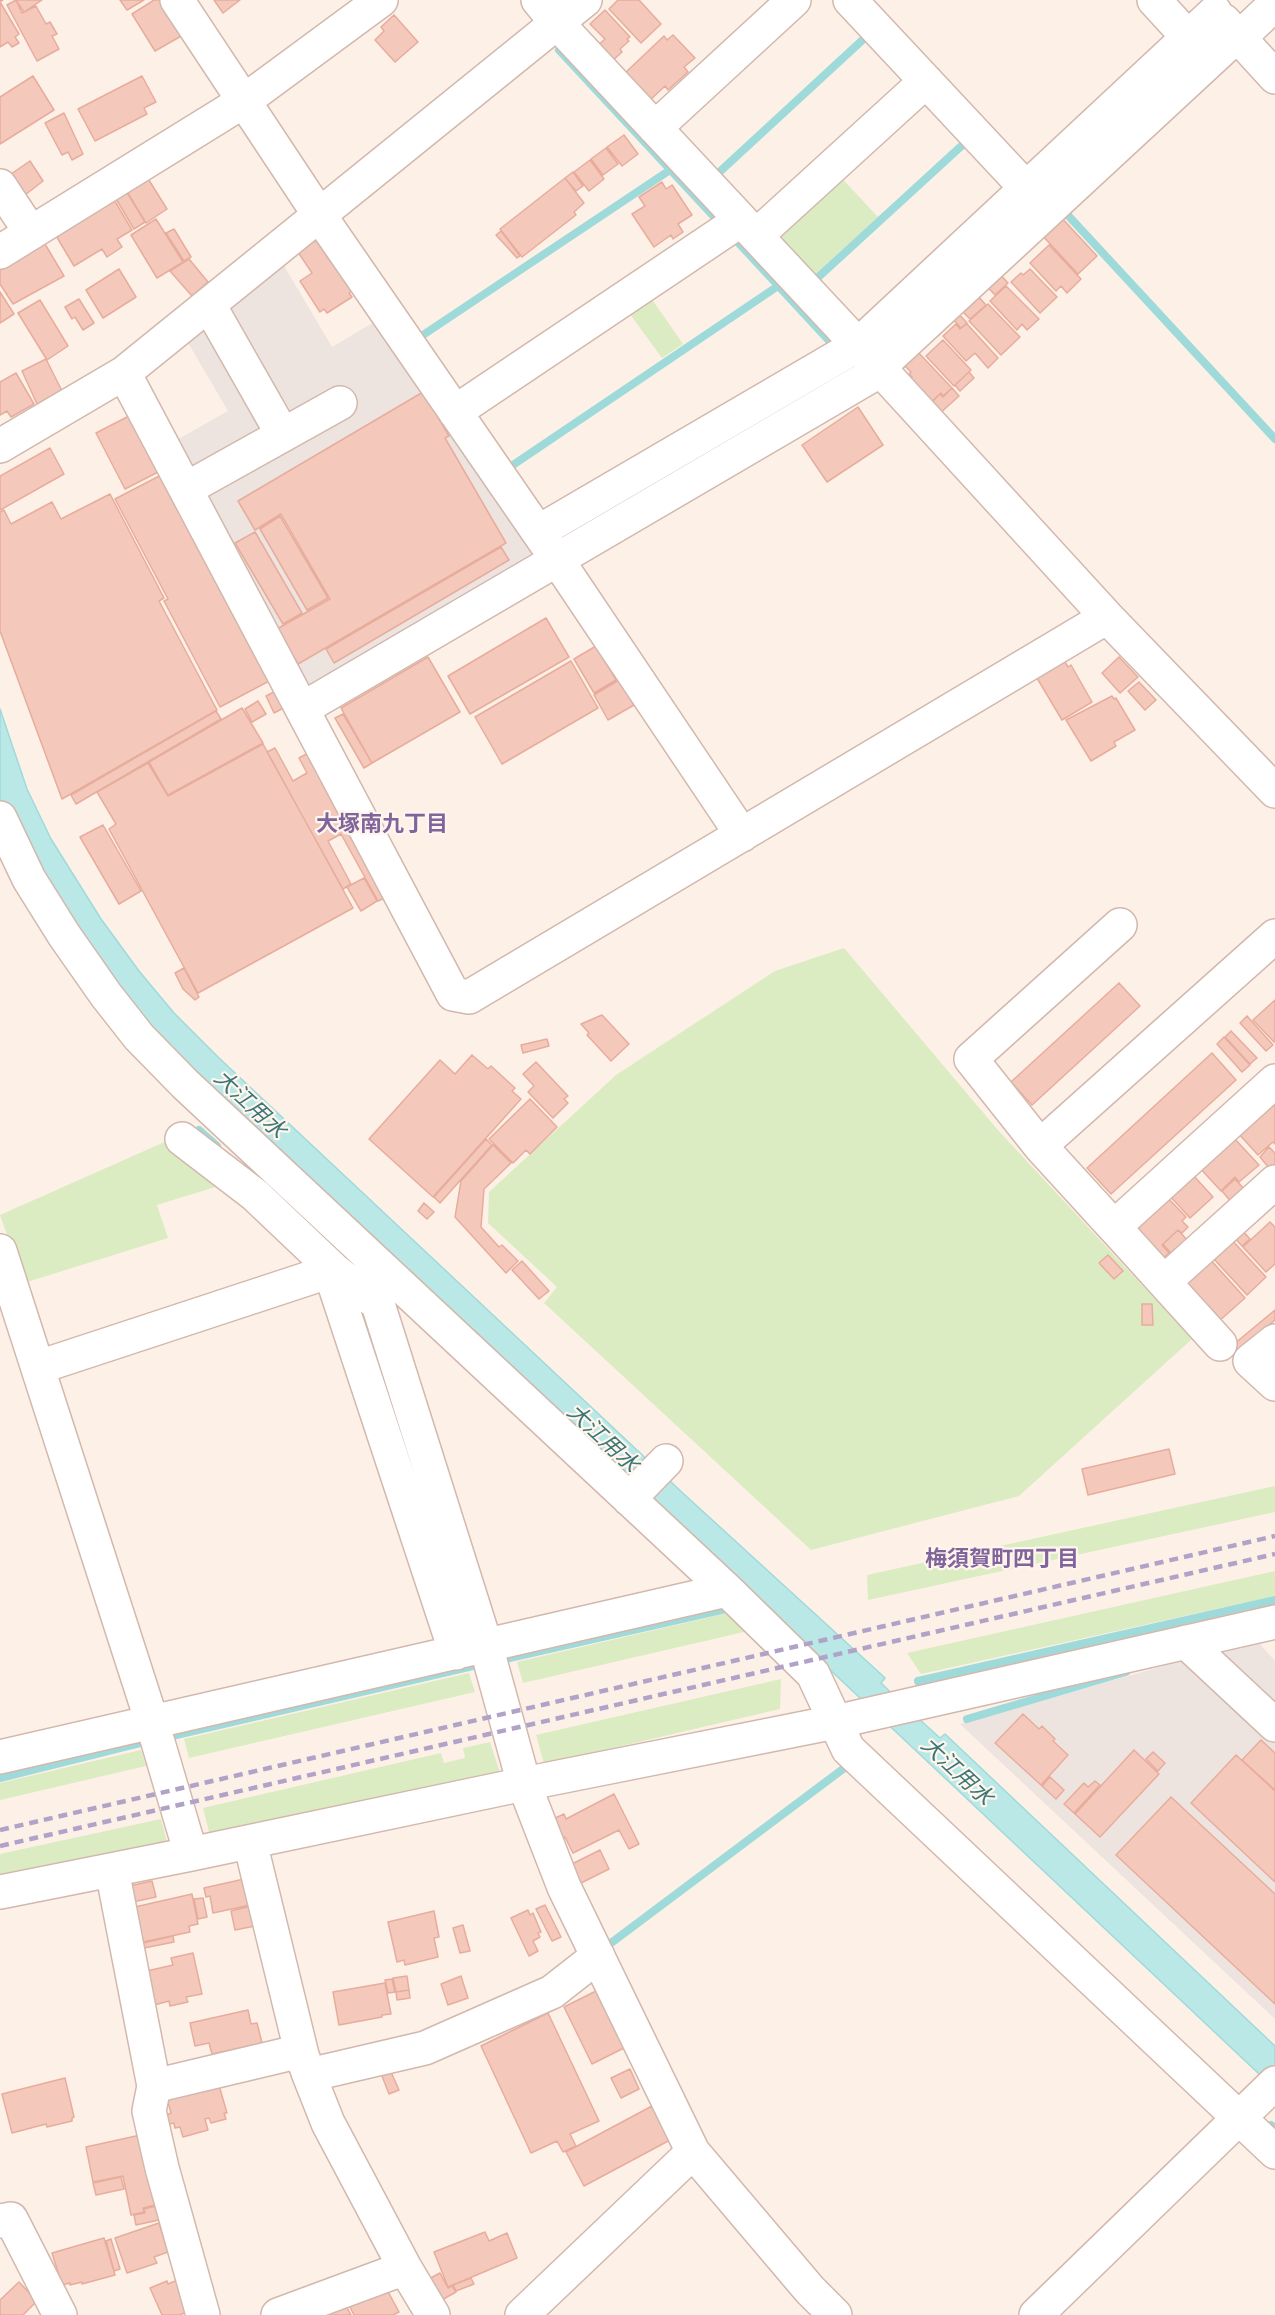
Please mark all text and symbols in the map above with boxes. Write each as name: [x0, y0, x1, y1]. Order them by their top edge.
district label: 大塚南九丁目: [316, 812, 448, 838]
water label: 大江用水: [208, 1065, 290, 1145]
water label: 大江用水: [561, 1399, 643, 1479]
district label: 梅須賀町四丁目: [925, 1547, 1079, 1573]
water label: 大江用水: [915, 1732, 997, 1812]

